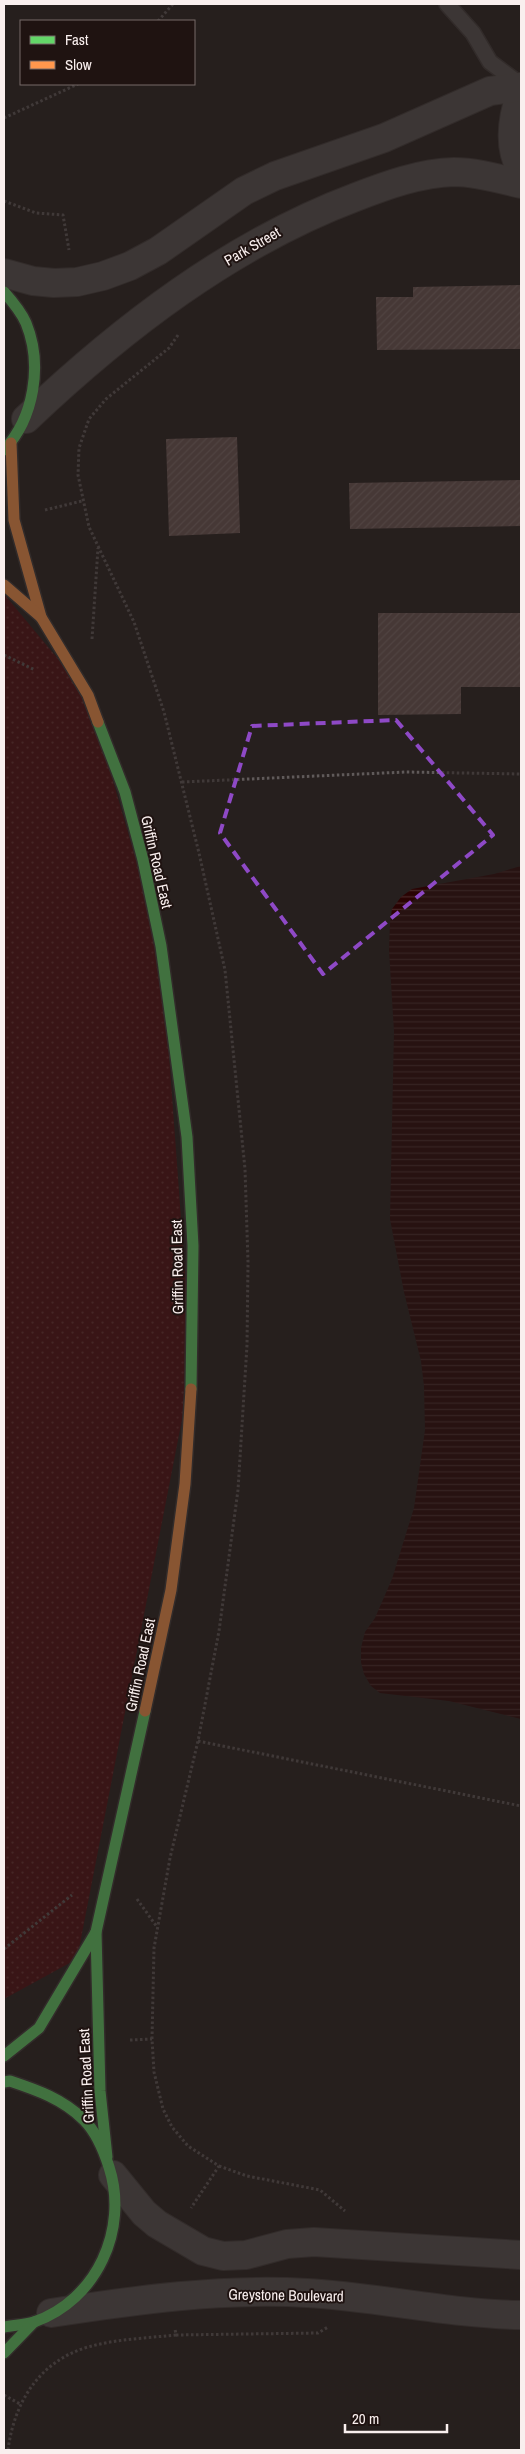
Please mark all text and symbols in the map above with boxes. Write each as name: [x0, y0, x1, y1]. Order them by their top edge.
legend: [20, 20, 195, 85]
text: Fast: [65, 29, 89, 50]
text: Slow: [65, 54, 92, 75]
street label: Park Street: [220, 221, 284, 270]
street label: Griffin Road East: [136, 813, 178, 911]
street label: Griffin Road East: [166, 1219, 188, 1315]
street label: Griffin Road East: [120, 1616, 160, 1714]
street label: Griffin Road East: [73, 2028, 99, 2124]
street label: Greystone Boulevard: [228, 2283, 344, 2307]
scale bar: [345, 2402, 448, 2434]
text: 20 m: [352, 2408, 379, 2429]

